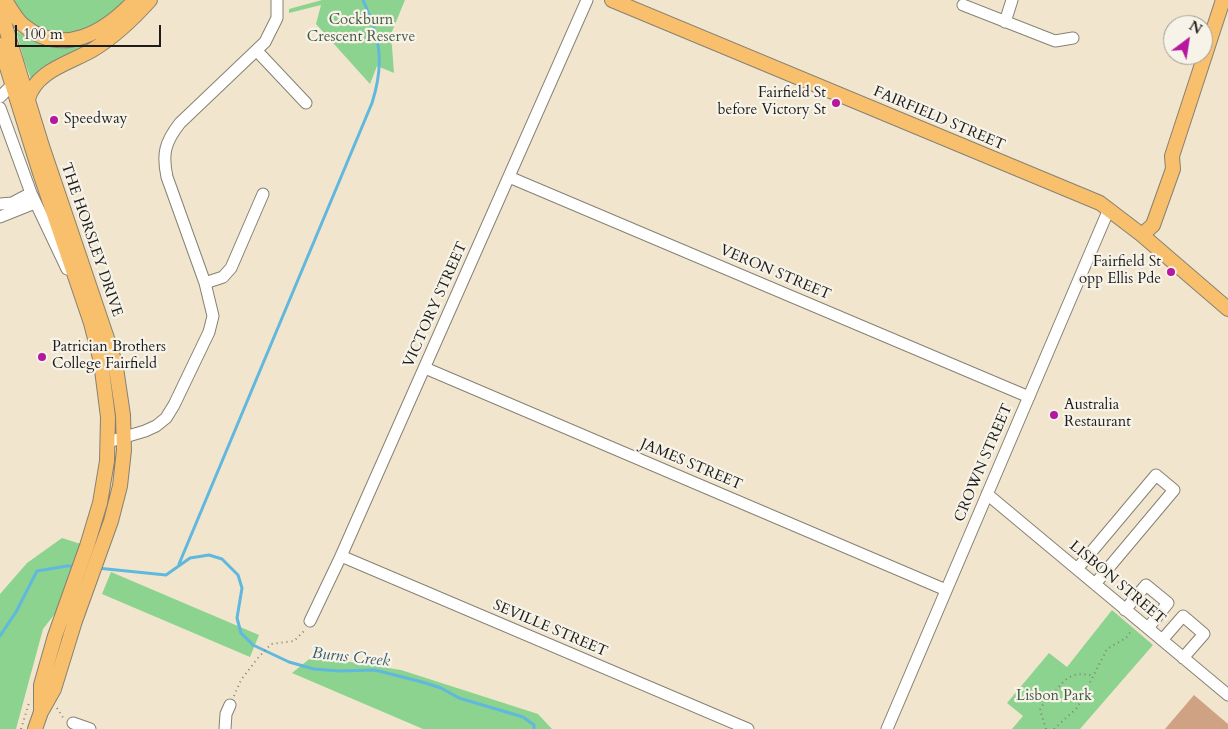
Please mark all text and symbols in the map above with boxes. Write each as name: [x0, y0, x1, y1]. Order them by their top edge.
park label: Cockburn Crescent Reserve: [307, 12, 415, 47]
scale bar: [18, 15, 164, 47]
north arrow: [1163, 15, 1213, 65]
text: N: [1185, 16, 1206, 39]
text: 100 m: [23, 24, 63, 44]
street label: FAIRFIELD STREET: [870, 83, 1008, 155]
place label: Fairfield St before Victory St: [718, 85, 826, 120]
marker: Fairfield St before Victory St: [830, 97, 842, 109]
place label: Speedway: [64, 111, 128, 129]
marker: Speedway: [48, 114, 60, 126]
street label: THE HORSLEY DRIVE: [56, 161, 126, 319]
street label: VICTORY STREET: [400, 239, 472, 371]
street label: VERON STREET: [717, 241, 833, 305]
place label: Fairfield St opp Ellis Pde: [1079, 254, 1161, 289]
marker: Fairfield St opp Ellis Pde: [1165, 266, 1177, 278]
place label: Patrician Brothers College Fairfield: [52, 339, 166, 374]
marker: Patrician Brothers College Fairfield: [36, 351, 48, 363]
place label: Australia Restaurant: [1064, 397, 1131, 432]
street label: CROWN STREET: [951, 401, 1017, 525]
marker: Australia Restaurant: [1048, 409, 1060, 421]
street label: JAMES STREET: [637, 435, 745, 495]
street label: LISBON STREET: [1065, 538, 1169, 628]
street label: SEVILLE STREET: [490, 597, 610, 661]
water label: Burns Creek: [311, 644, 391, 672]
park label: Lisbon Park: [1016, 688, 1092, 706]

